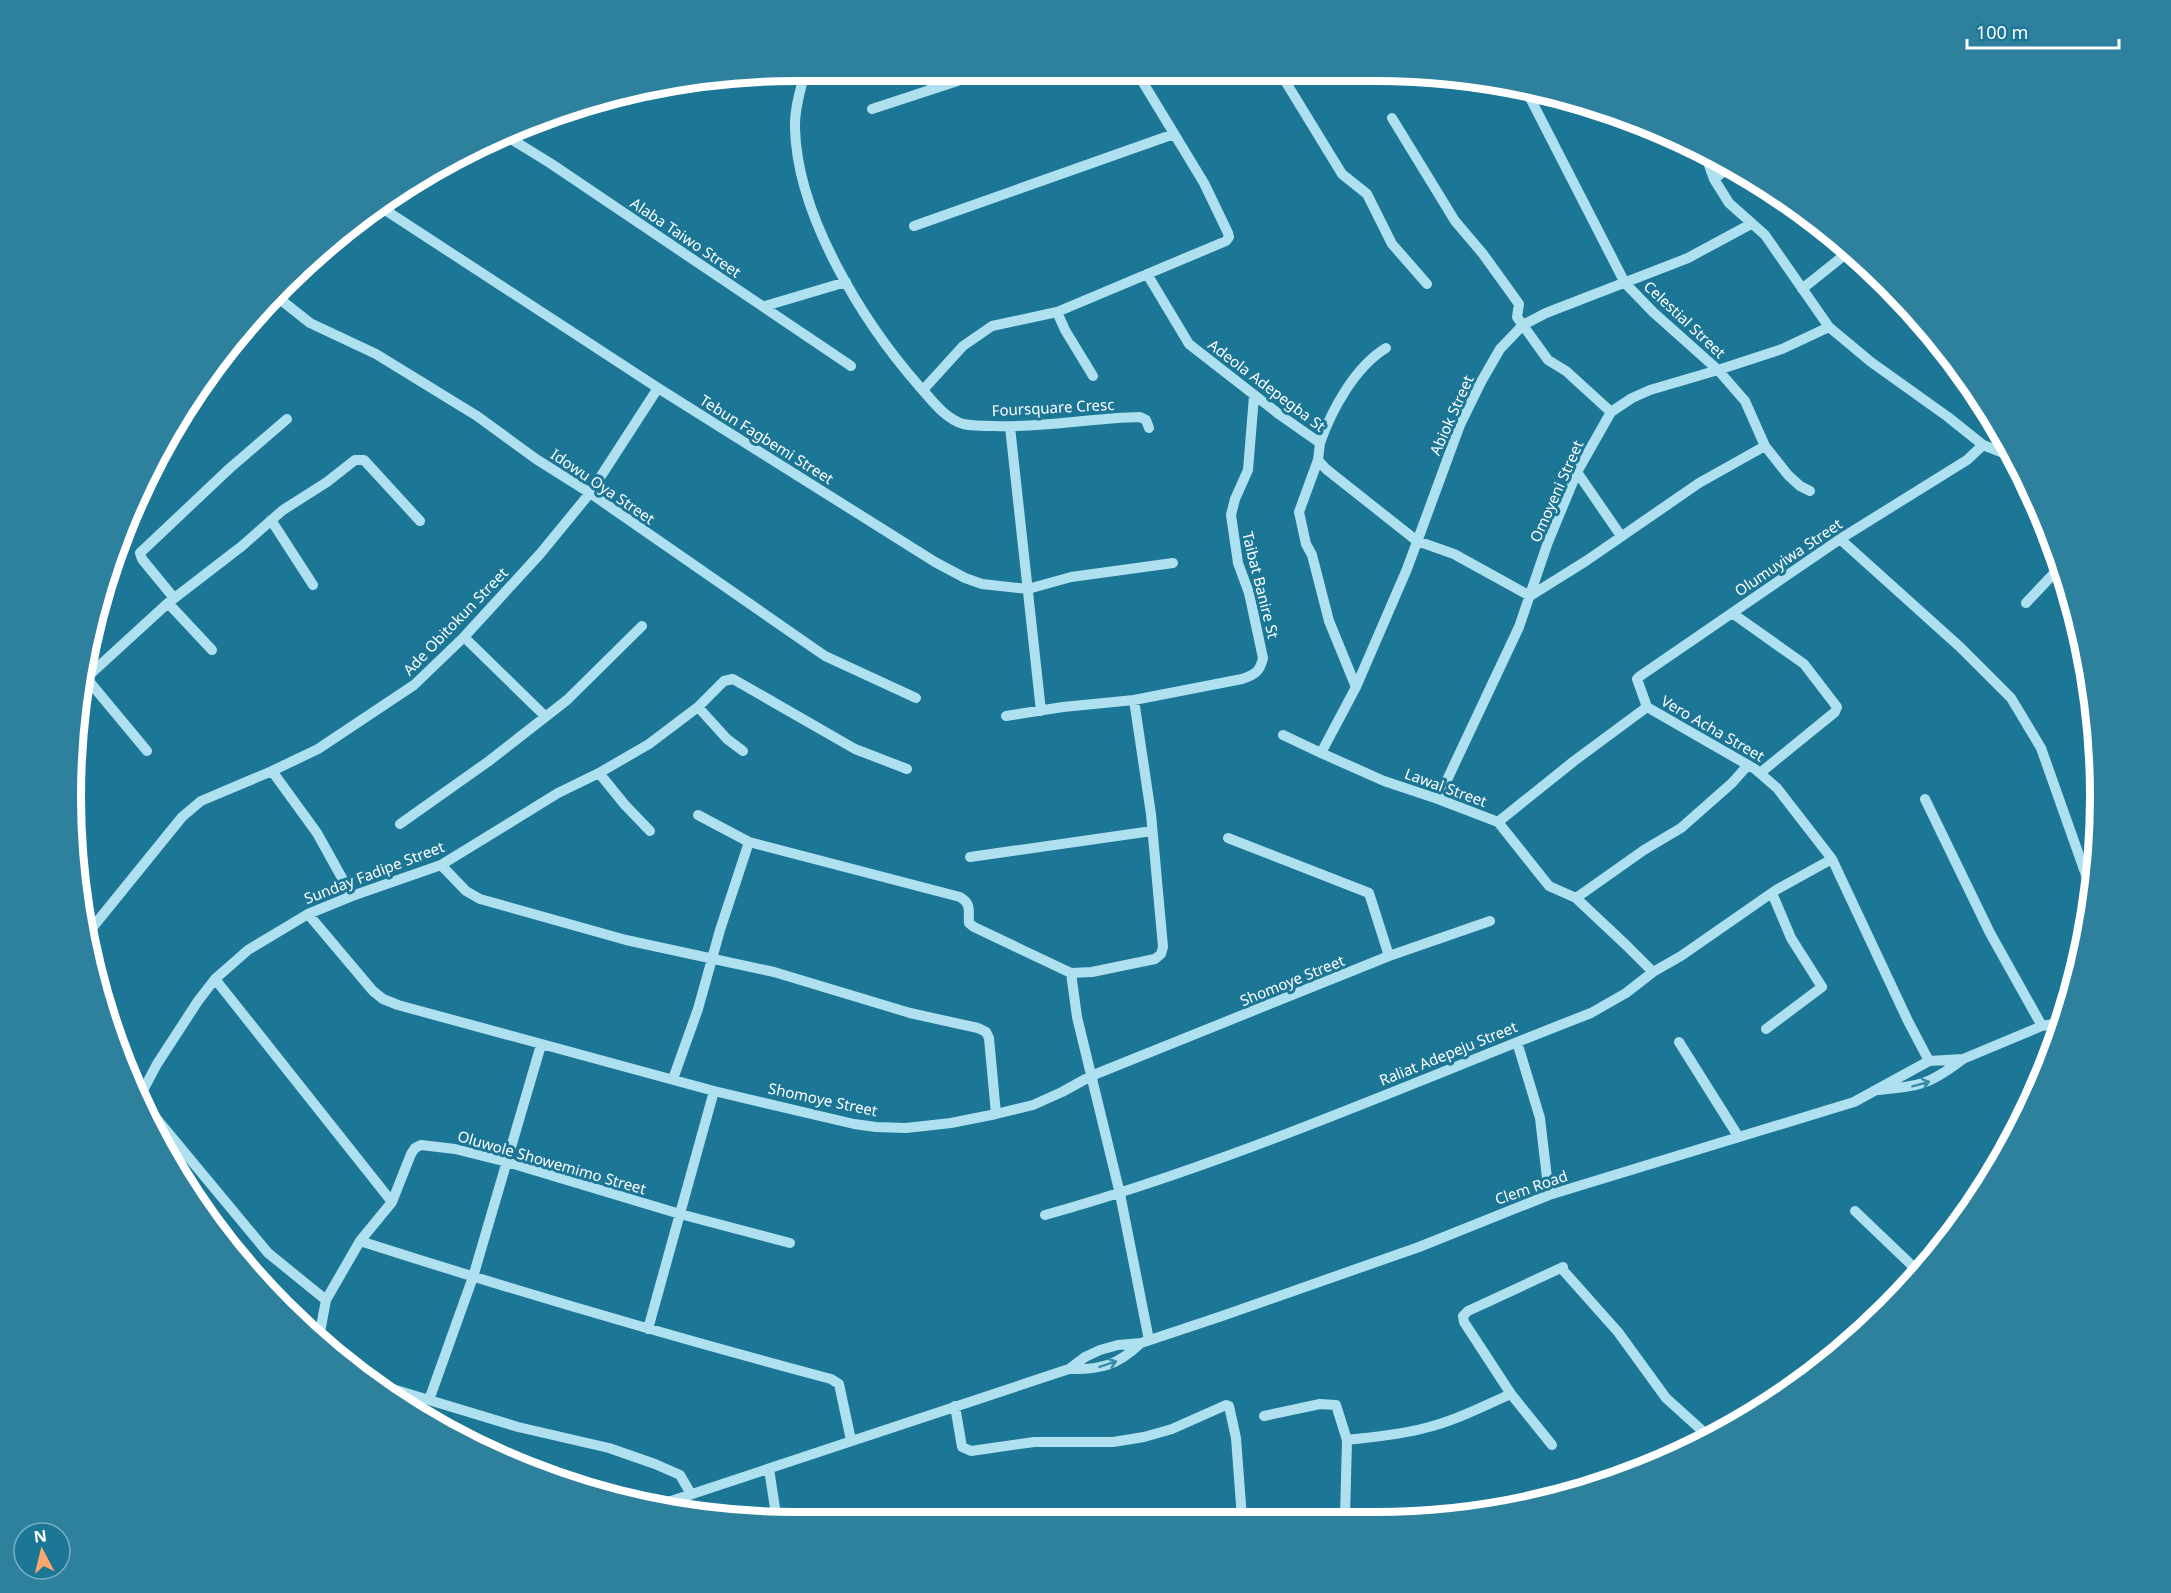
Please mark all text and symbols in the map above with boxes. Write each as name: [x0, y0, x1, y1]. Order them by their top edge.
scale bar: [1967, 12, 2118, 50]
text: 100 m: [1976, 20, 2028, 44]
street label: Alaba Taiwo Street: [627, 193, 746, 282]
street label: Celestial Street: [1640, 276, 1731, 362]
street label: Adeola Adepegba St: [1204, 334, 1330, 436]
street label: Abiok Street: [1424, 371, 1478, 458]
street label: Tebun Fagbemi Street: [696, 390, 838, 489]
street label: Foursquare Cresc: [991, 394, 1115, 420]
street label: Omoyeni Street: [1525, 436, 1588, 545]
street label: Idowu Oya Street: [547, 444, 659, 529]
street label: Olumuyiwa Street: [1730, 513, 1846, 600]
street label: Taibat Banire St: [1238, 529, 1284, 641]
street label: Ade Obitokun Street: [398, 562, 512, 679]
street label: Vero Acha Street: [1658, 690, 1769, 766]
street label: Lawal Street: [1402, 763, 1490, 811]
street label: Sunday Fadipe Street: [301, 836, 448, 908]
street label: Shomoye Street: [1237, 950, 1348, 1010]
street label: Raliat Adepeju Street: [1376, 1016, 1520, 1090]
street label: Shomoye Street: [766, 1078, 880, 1120]
one-way arrow: [1911, 1078, 1930, 1089]
street label: Oluwole Showemimo Street: [455, 1125, 649, 1199]
street label: Clem Road: [1492, 1165, 1570, 1209]
one-way arrow: [1098, 1358, 1117, 1369]
north arrow: [12, 1521, 72, 1581]
text: N: [32, 1524, 48, 1548]

